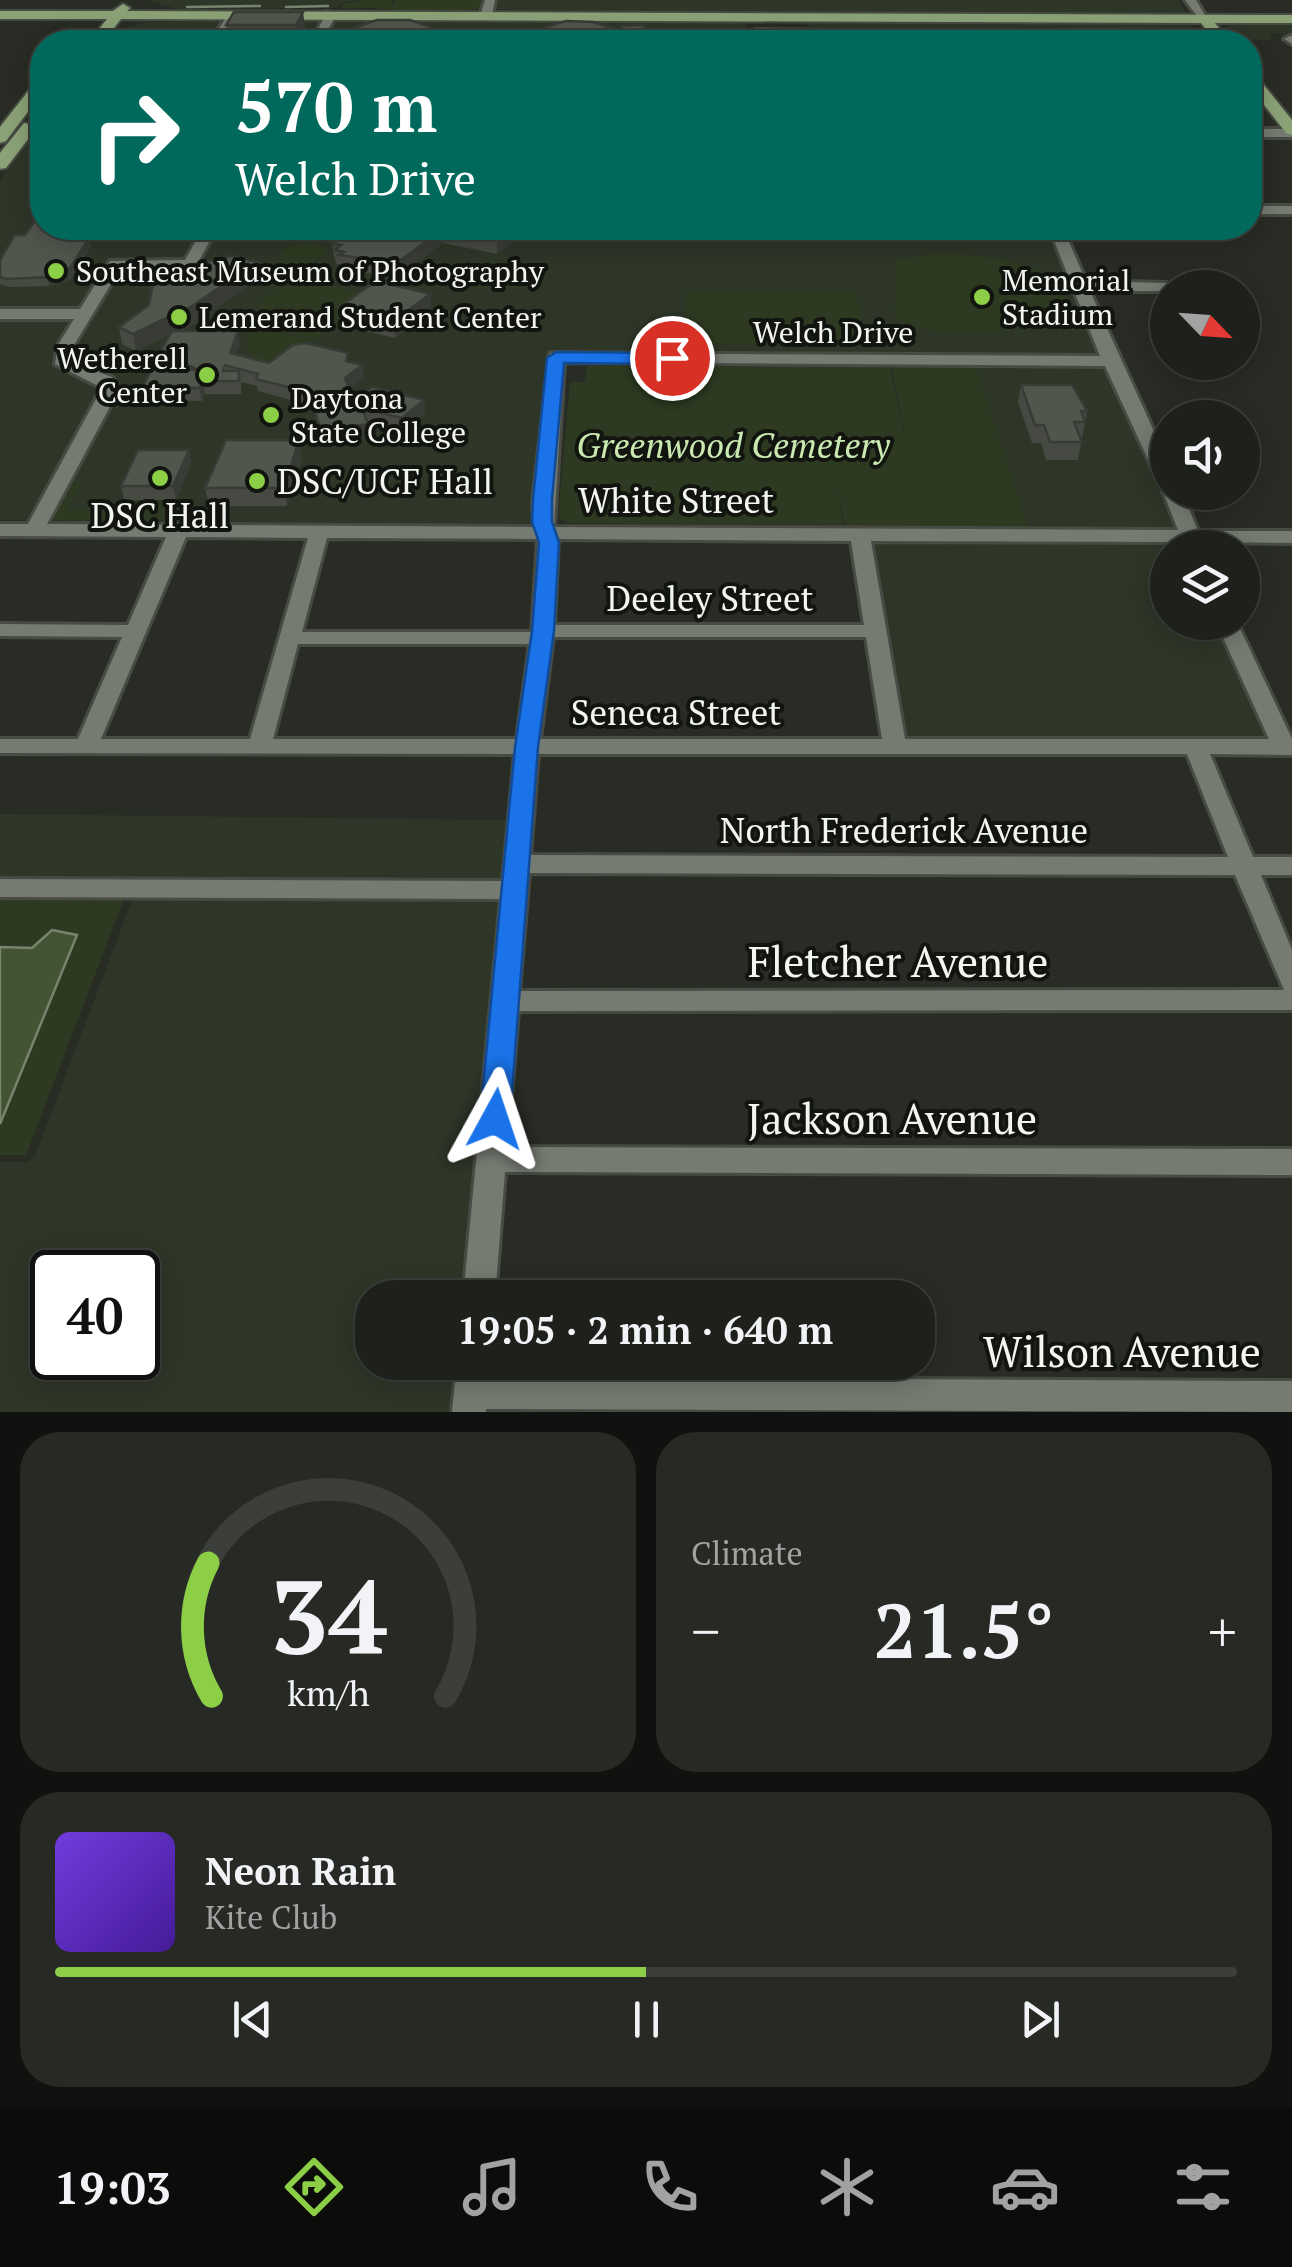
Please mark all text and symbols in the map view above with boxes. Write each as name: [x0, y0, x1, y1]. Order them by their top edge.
text: 570 m: [235, 59, 437, 152]
icon: right: [70, 70, 200, 200]
text: Welch Drive: [235, 148, 476, 208]
place label: Southeast Museum of Photography: [76, 251, 545, 291]
marker: Southeast Museum of Photography: [45, 260, 67, 282]
place label: Memorial Stadium: [1002, 260, 1130, 334]
north arrow: [1150, 270, 1260, 380]
map controls: [1150, 270, 1260, 640]
marker: Memorial Stadium: [971, 286, 993, 308]
place label: Lemerand Student Center: [199, 297, 542, 337]
marker: Lemerand Student Center: [168, 306, 190, 328]
street label: Welch Drive: [753, 312, 913, 352]
pin: [630, 316, 715, 401]
icon: arrive: [645, 331, 700, 386]
place label: Wetherell Center: [57, 338, 187, 412]
marker: Wetherell Center: [196, 364, 218, 386]
place label: Daytona State College: [291, 378, 466, 452]
button: sound: [1150, 400, 1260, 510]
marker: Daytona State College: [260, 404, 282, 426]
park label: Greenwood Cemetery: [576, 422, 891, 468]
place label: DSC/UCF Hall: [277, 458, 493, 504]
marker: DSC Hall: [149, 467, 171, 489]
marker: DSC/UCF Hall: [246, 470, 268, 492]
street label: White Street: [578, 477, 774, 523]
place label: DSC Hall: [91, 492, 229, 538]
button: layers: [1150, 530, 1260, 640]
street label: Deeley Street: [606, 575, 814, 621]
street label: Seneca Street: [571, 689, 781, 735]
street label: North Frederick Avenue: [720, 807, 1088, 853]
street label: Fletcher Avenue: [748, 933, 1048, 989]
position arrow: [443, 1067, 547, 1171]
street label: Jackson Avenue: [747, 1090, 1037, 1146]
speed limit sign: 40: [30, 1250, 160, 1380]
text: 19:05 · 2 min · 640 m: [457, 1305, 833, 1355]
street label: Wilson Avenue: [983, 1323, 1261, 1379]
text: Climate: [691, 1532, 803, 1574]
text: 34: [269, 1546, 387, 1684]
text: 21.5°: [874, 1580, 1054, 1679]
text: −: [691, 1594, 720, 1667]
text: +: [1208, 1594, 1237, 1667]
text: km/h: [287, 1669, 369, 1716]
text: Neon Rain: [205, 1846, 396, 1896]
text: Kite Club: [205, 1896, 337, 1938]
icon: previous: [225, 1992, 280, 2047]
icon: pause: [619, 1992, 674, 2047]
icon: next: [1013, 1992, 1068, 2047]
icon: directions: [279, 2152, 349, 2222]
icon: music: [457, 2152, 527, 2222]
icon: phone: [635, 2152, 705, 2222]
icon: climate: [812, 2152, 882, 2222]
icon: car: [990, 2152, 1060, 2222]
icon: filters: [1168, 2152, 1238, 2222]
text: 19:03: [54, 2157, 171, 2217]

